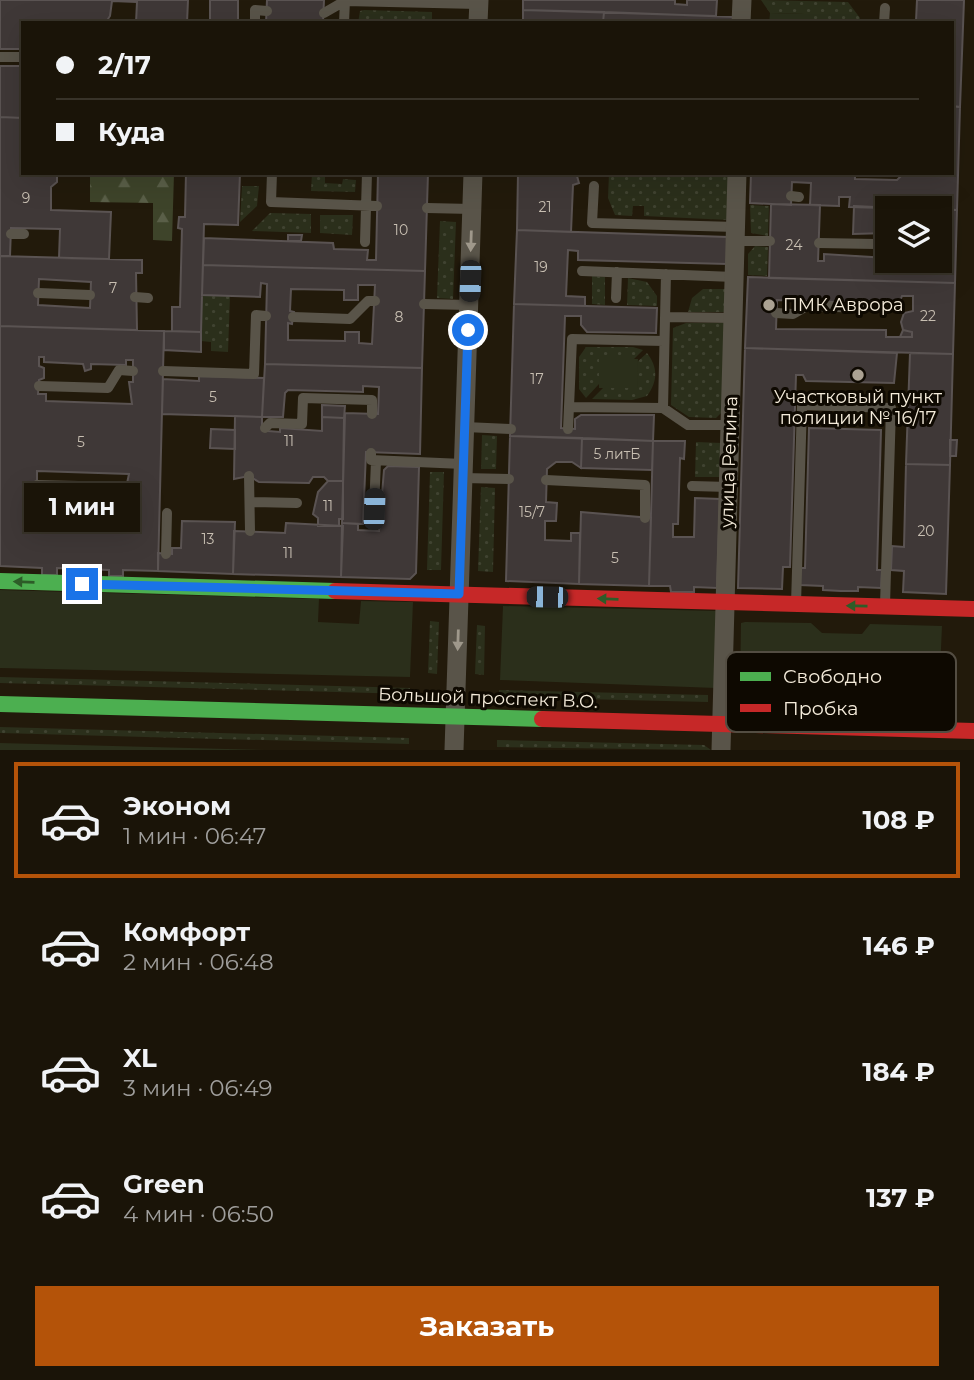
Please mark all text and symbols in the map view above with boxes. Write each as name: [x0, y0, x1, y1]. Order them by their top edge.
text: 2/17: [98, 49, 151, 81]
text: Куда: [98, 116, 165, 148]
house number: 9: [22, 189, 30, 207]
map controls: [875, 196, 952, 273]
button: layers: [875, 196, 952, 273]
house number: 21: [538, 198, 552, 216]
house number: 10: [394, 221, 408, 239]
one-way arrow: [465, 231, 476, 253]
house number: 24: [786, 236, 803, 254]
house number: 19: [534, 258, 548, 276]
car: [459, 260, 482, 302]
house number: 7: [109, 279, 117, 297]
place label: ПМК Аврора: [783, 294, 903, 316]
marker: ПМК Аврора: [761, 297, 777, 313]
house number: 22: [920, 307, 936, 325]
house number: 8: [395, 308, 404, 326]
route start: [452, 314, 484, 346]
marker: Участковый пункт полиции № 16/17: [850, 367, 866, 383]
house number: 17: [530, 370, 544, 388]
place label: Участковый пункт полиции № 16/17: [774, 386, 943, 429]
house number: 5: [209, 388, 217, 406]
street label: улица Репина: [716, 396, 742, 529]
house number: 11: [284, 432, 294, 450]
house number: 5: [77, 433, 85, 451]
house number: 5 литБ: [594, 445, 640, 463]
callout: 1 мин: [24, 482, 140, 532]
car: [363, 488, 386, 530]
text: 1 мин: [49, 493, 115, 521]
house number: 11: [323, 497, 333, 515]
house number: 15/7: [519, 503, 545, 521]
house number: 20: [917, 522, 935, 540]
house number: 13: [202, 530, 215, 548]
house number: 11: [283, 544, 293, 562]
house number: 5: [611, 549, 619, 567]
route end: [66, 568, 98, 600]
one-way arrow: [12, 576, 34, 588]
car: [526, 586, 569, 608]
one-way arrow: [597, 593, 619, 604]
one-way arrow: [846, 600, 868, 611]
one-way arrow: [452, 629, 463, 651]
legend: [726, 652, 956, 732]
text: Свободно: [783, 665, 882, 688]
street label: Большой проспект В.О.: [378, 683, 598, 713]
text: Пробка: [783, 697, 858, 720]
icon: car: [39, 789, 102, 852]
text: Эконом: [123, 790, 231, 822]
text: 108 ₽: [862, 804, 935, 836]
text: 1 мин · 06:47: [123, 822, 266, 850]
icon: car: [39, 915, 102, 978]
text: Комфорт: [123, 916, 250, 948]
text: 146 ₽: [863, 930, 935, 962]
text: 2 мин · 06:48: [123, 948, 274, 976]
icon: car: [39, 1041, 102, 1104]
text: XL: [123, 1042, 157, 1074]
text: 184 ₽: [862, 1056, 935, 1088]
text: 3 мин · 06:49: [123, 1074, 273, 1102]
icon: car: [39, 1167, 102, 1230]
text: Green: [123, 1168, 205, 1200]
text: 137 ₽: [866, 1182, 935, 1214]
text: 4 мин · 06:50: [123, 1200, 274, 1228]
button: Заказать: [35, 1286, 939, 1366]

